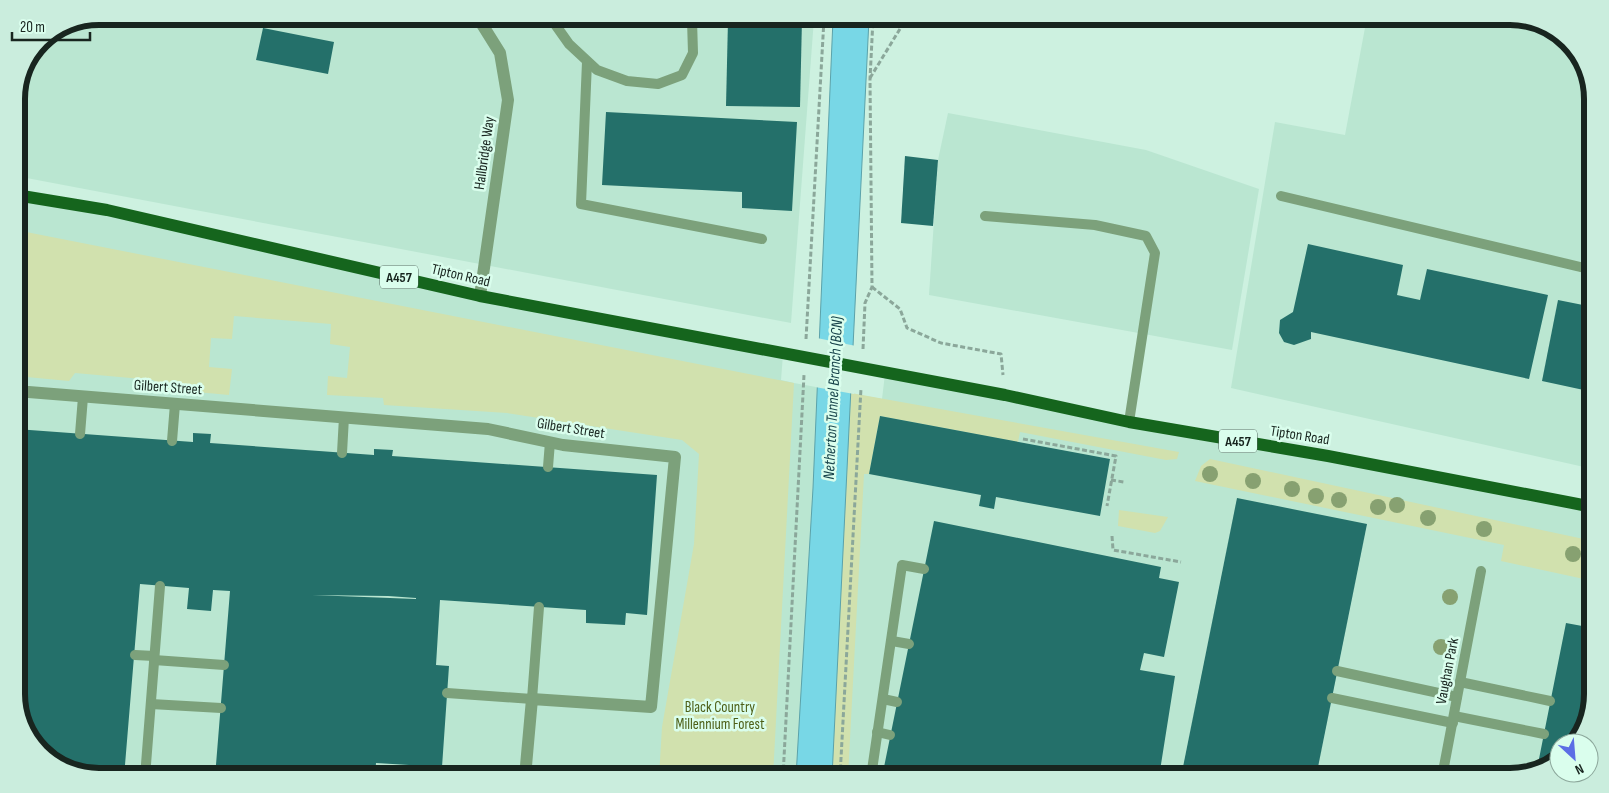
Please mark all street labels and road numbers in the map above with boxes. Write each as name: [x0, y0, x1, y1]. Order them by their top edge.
street label: Hallbridge Way: [470, 115, 499, 191]
street label: Tipton Road: [430, 260, 492, 291]
road number: A457: [380, 266, 418, 288]
street label: Gilbert Street: [133, 376, 203, 399]
street label: Gilbert Street: [536, 414, 607, 443]
street label: Tipton Road: [1269, 421, 1331, 450]
road number: A457: [1219, 430, 1257, 452]
street label: Vaughan Park: [1432, 636, 1463, 706]

